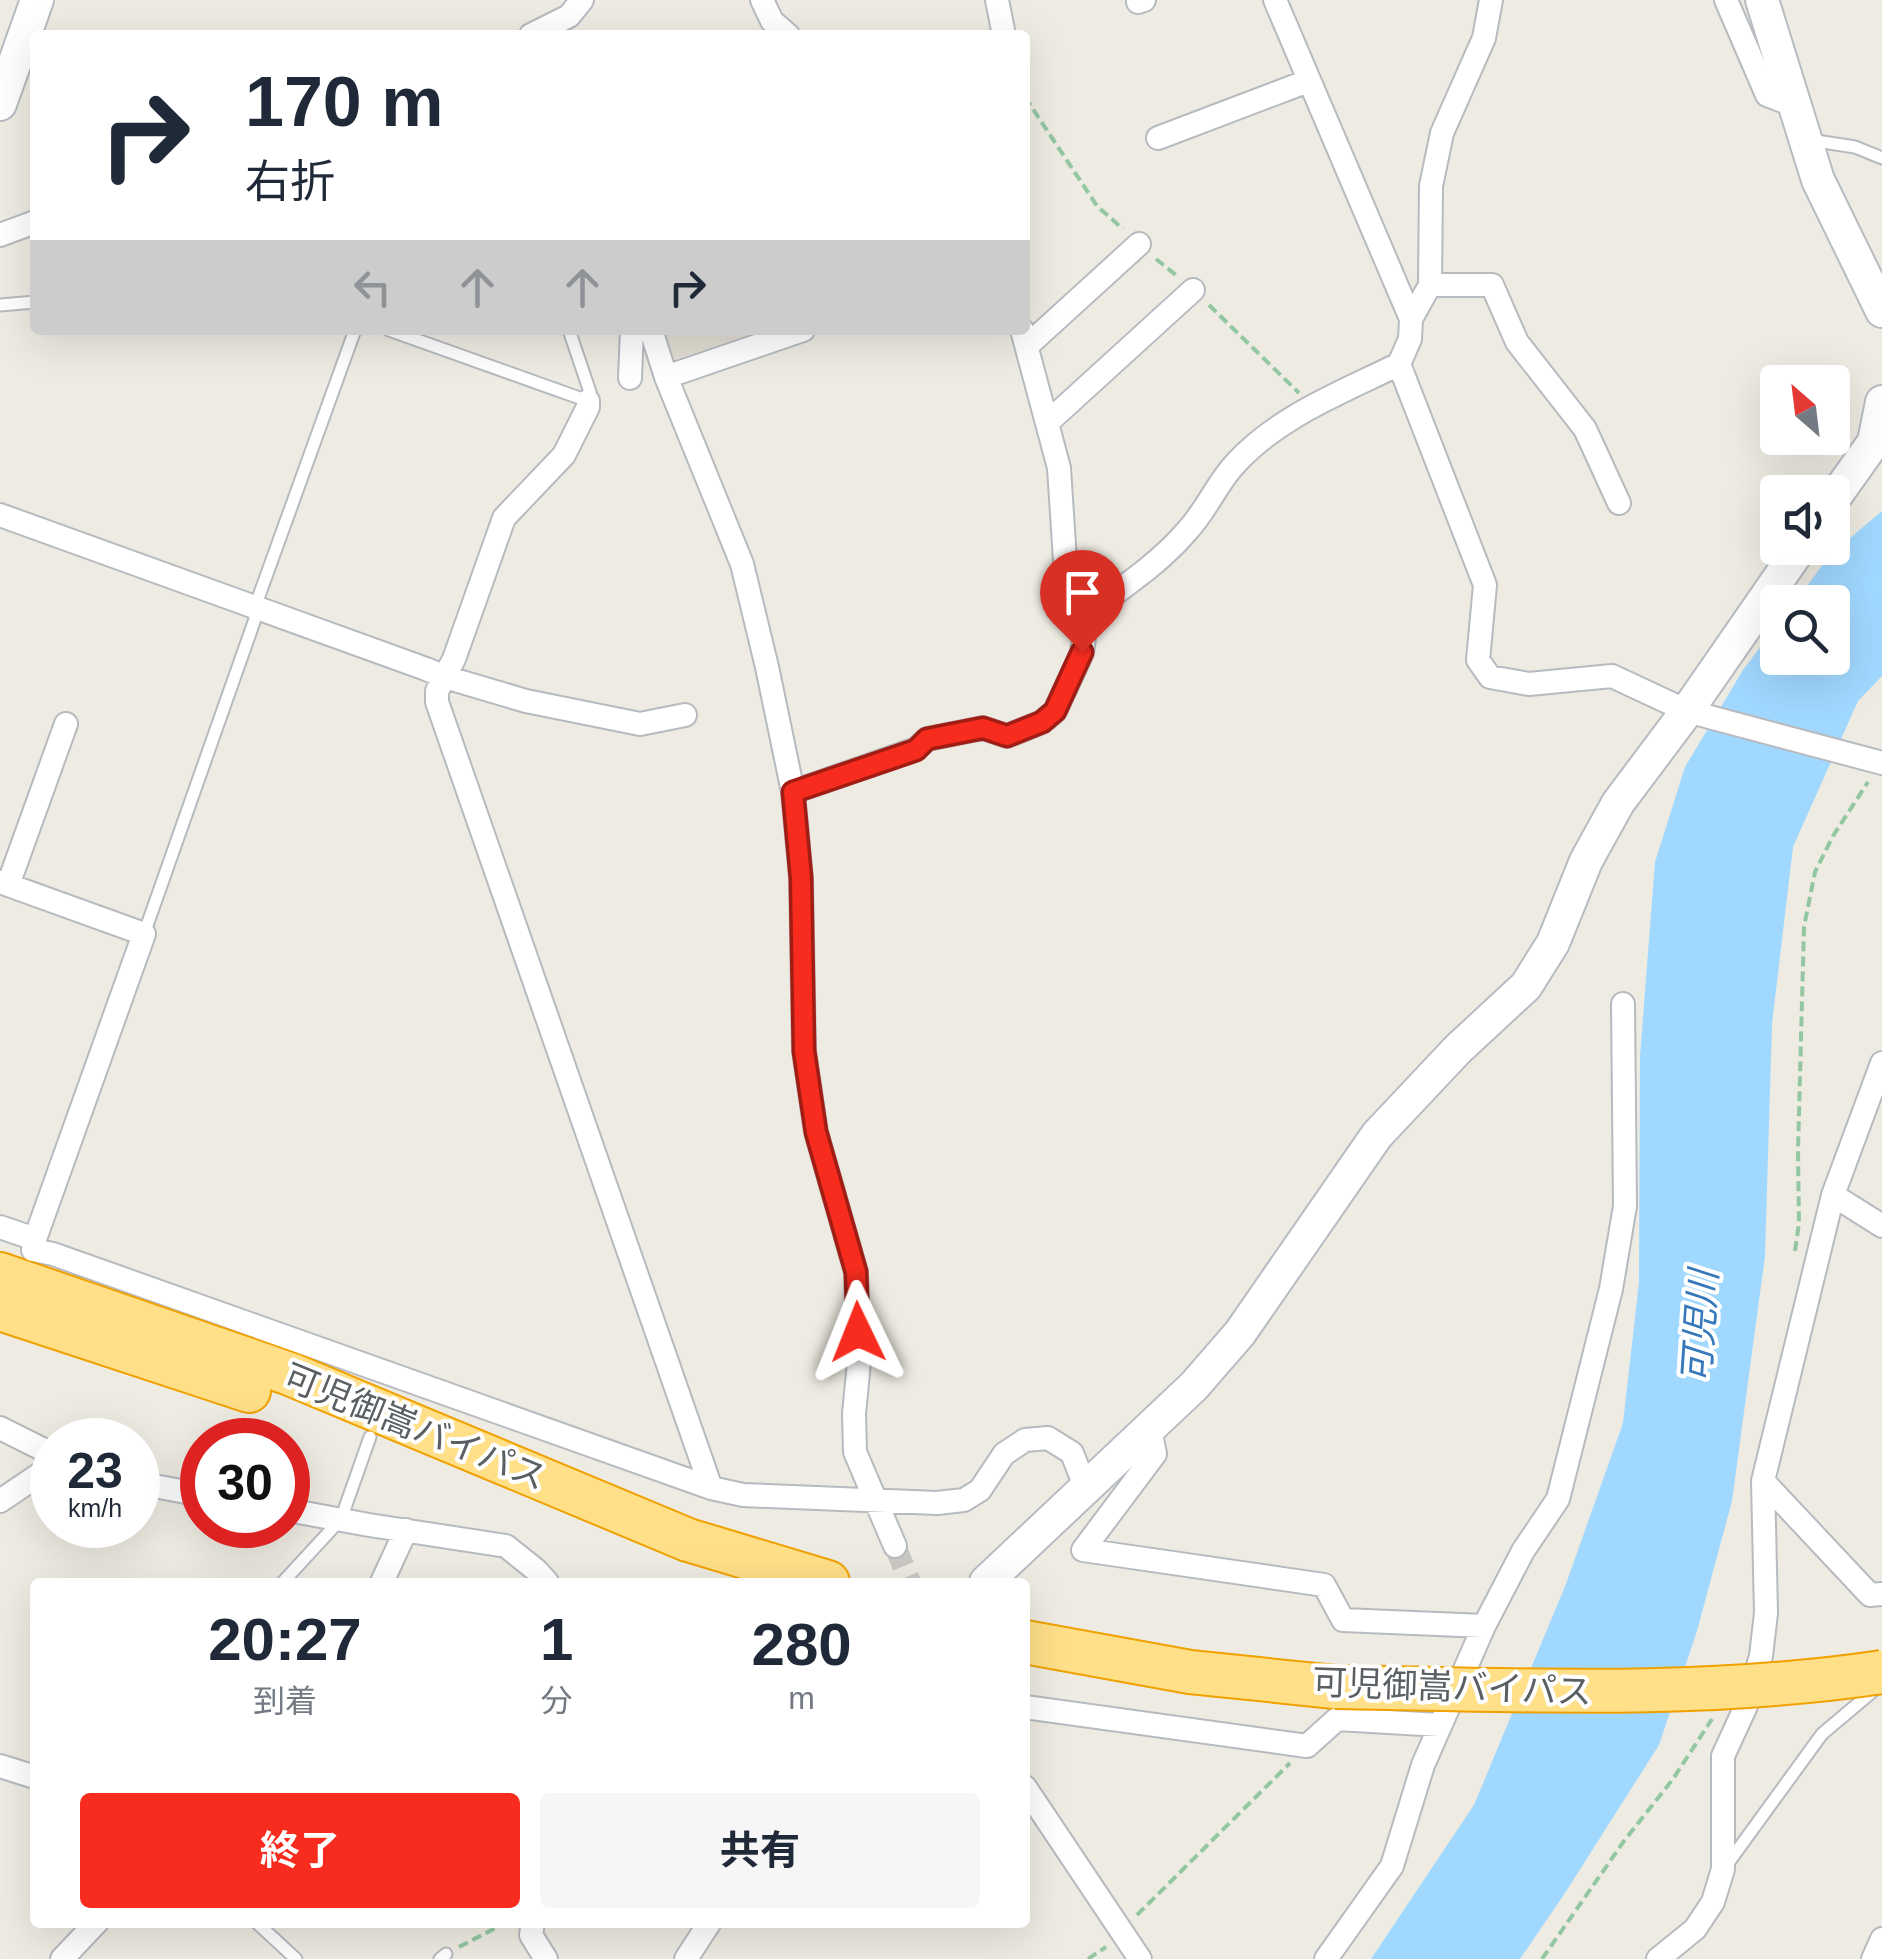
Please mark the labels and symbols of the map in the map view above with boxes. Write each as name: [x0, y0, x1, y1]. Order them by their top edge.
north arrow: [1760, 365, 1850, 455]
pin: [1040, 550, 1125, 653]
water label: 可児川: [1675, 1265, 1725, 1385]
position arrow: [806, 1280, 910, 1384]
street label: 可児御嵩バイパス: [278, 1356, 552, 1497]
speed limit sign: 30: [180, 1418, 310, 1548]
street label: 可児御嵩バイパス: [1312, 1662, 1592, 1711]

